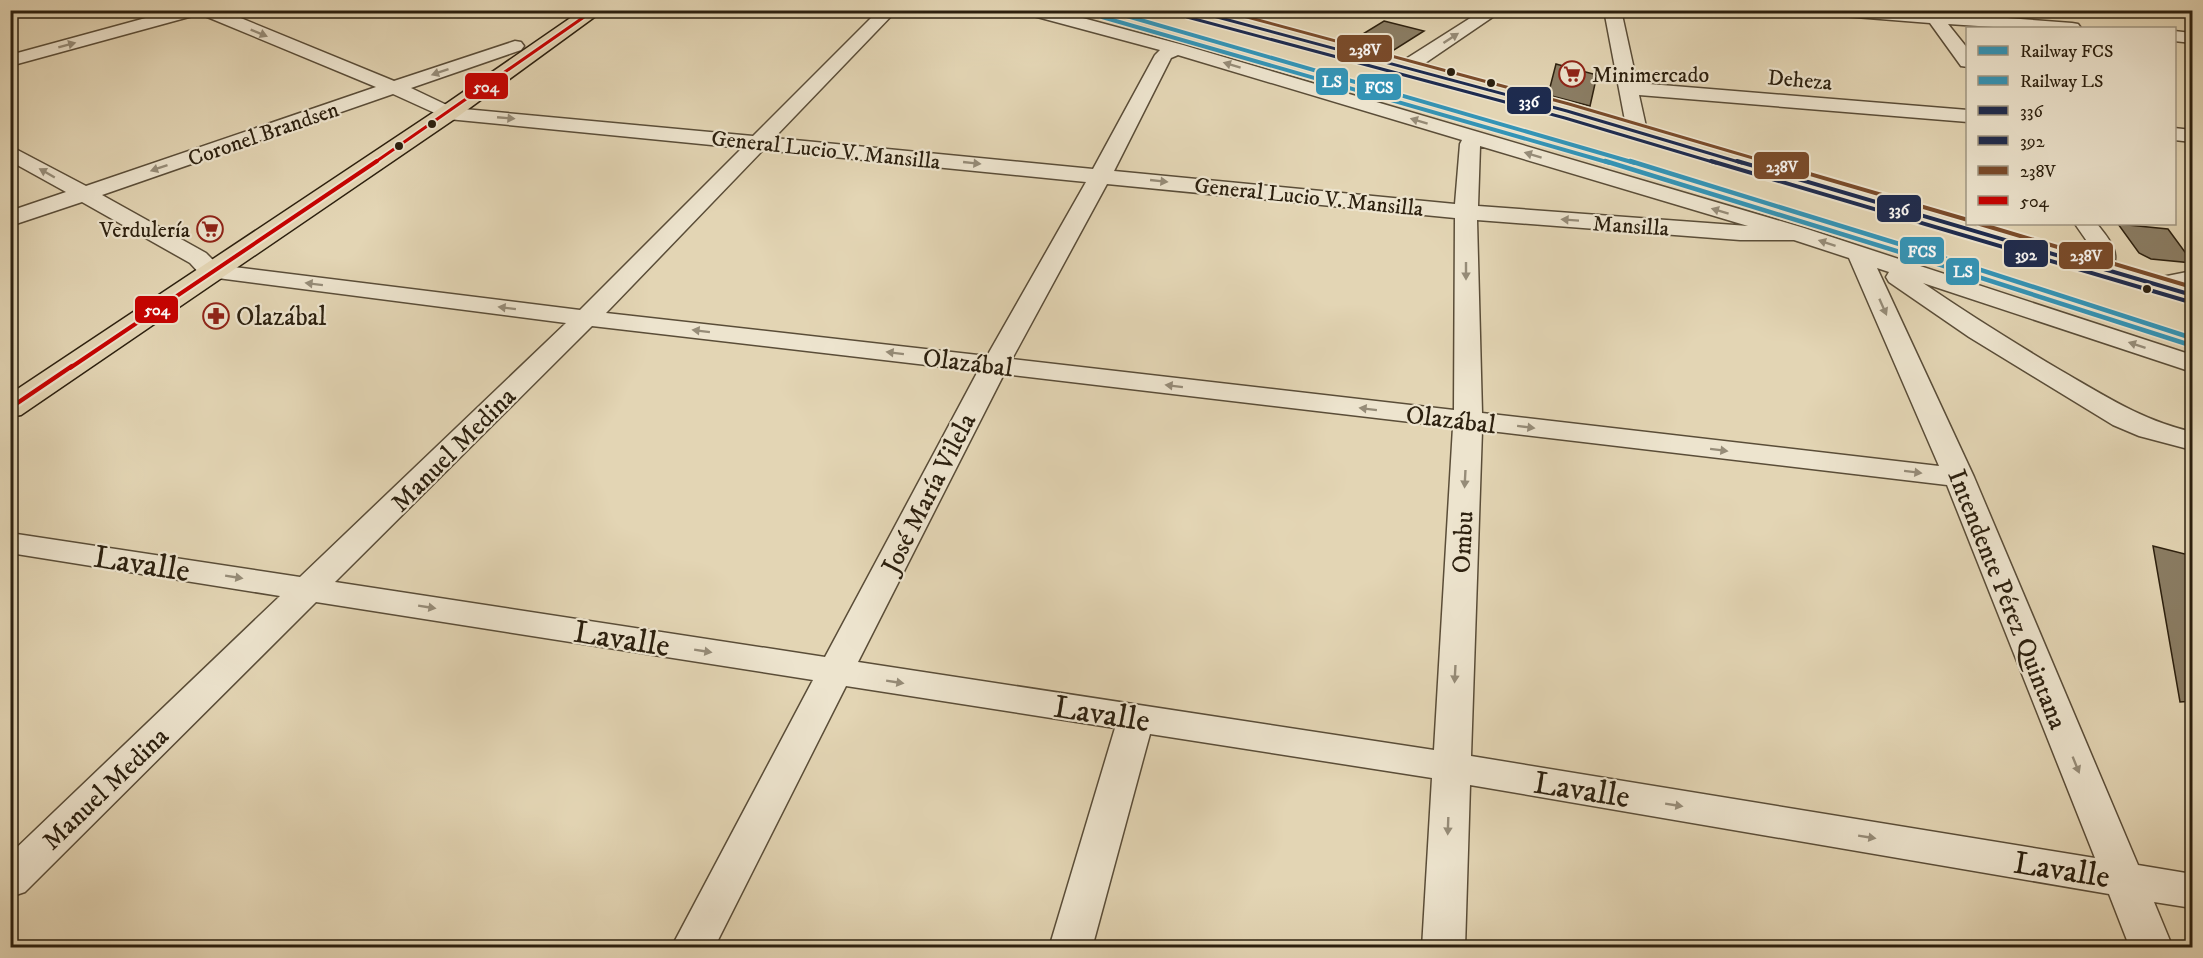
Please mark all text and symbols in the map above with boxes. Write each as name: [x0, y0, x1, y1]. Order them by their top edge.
legend: [1966, 27, 2176, 225]
one-way arrow: [250, 28, 268, 38]
one-way arrow: [1443, 32, 1459, 44]
line badge: 238V: [1336, 34, 1393, 63]
one-way arrow: [58, 40, 76, 50]
text: 238V: [1349, 40, 1382, 60]
text: Railway FCS: [2020, 41, 2113, 63]
supermarket icon: Minimercado: [1557, 59, 1587, 89]
one-way arrow: [1223, 60, 1241, 69]
place label: Minimercado: [1592, 62, 1709, 89]
street label: Deheza: [1766, 64, 1834, 97]
unlabelled marker: [1445, 66, 1457, 78]
one-way arrow: [431, 67, 449, 77]
line badge: LS: [1315, 67, 1349, 96]
text: Railway LS: [2020, 71, 2103, 93]
line badge: 504: [464, 72, 509, 100]
text: LS: [1322, 72, 1342, 92]
line badge: FCS: [1356, 73, 1402, 101]
text: 504: [472, 77, 500, 97]
unlabelled marker: [1485, 77, 1497, 89]
text: FCS: [1365, 78, 1393, 98]
line badge: 336: [1506, 86, 1552, 115]
text: 336: [1519, 92, 1541, 112]
street label: Coronel Brandsen: [185, 96, 343, 173]
text: 336: [2020, 101, 2043, 123]
one-way arrow: [497, 113, 516, 123]
one-way arrow: [1410, 116, 1428, 125]
unlabelled marker: [426, 118, 438, 130]
street label: General Lucio V. Mansilla: [710, 125, 942, 176]
text: 392: [2020, 131, 2045, 153]
unlabelled marker: [393, 140, 405, 152]
one-way arrow: [1524, 150, 1542, 159]
line badge: 238V: [1753, 151, 1810, 180]
text: 238V: [1766, 157, 1799, 177]
one-way arrow: [962, 158, 981, 168]
text: 238V: [2020, 161, 2057, 183]
one-way arrow: [150, 164, 168, 174]
one-way arrow: [38, 168, 55, 178]
street label: General Lucio V. Mansilla: [1193, 172, 1425, 223]
one-way arrow: [1149, 176, 1168, 186]
text: 504: [2020, 191, 2050, 213]
line badge: 336: [1876, 194, 1922, 223]
text: 336: [1889, 200, 1911, 220]
one-way arrow: [1711, 206, 1729, 215]
street label: Mansilla: [1592, 210, 1671, 243]
supermarket icon: Verdulería: [195, 214, 225, 244]
one-way arrow: [1560, 215, 1579, 225]
place label: Verdulería: [99, 217, 191, 244]
line badge: FCS: [1899, 236, 1945, 265]
one-way arrow: [1818, 238, 1836, 248]
line badge: 392: [2003, 239, 2049, 268]
line badge: 238V: [2058, 241, 2114, 270]
text: FCS: [1908, 242, 1936, 262]
text: 392: [2015, 245, 2038, 265]
text: 238V: [2070, 246, 2103, 266]
line badge: LS: [1945, 257, 1980, 286]
one-way arrow: [1461, 261, 1471, 280]
text: LS: [1953, 262, 1973, 282]
one-way arrow: [304, 279, 323, 289]
unlabelled marker: [2141, 283, 2153, 295]
line badge: 504: [134, 295, 179, 324]
one-way arrow: [1878, 298, 1888, 316]
text: 504: [143, 300, 171, 320]
pharmacy icon: Olazábal: [201, 301, 231, 331]
place label: Olazábal: [236, 301, 327, 334]
one-way arrow: [498, 303, 517, 313]
one-way arrow: [692, 326, 711, 336]
one-way arrow: [2128, 340, 2146, 350]
street label: Olazábal: [921, 342, 1015, 385]
one-way arrow: [885, 348, 904, 358]
street label: Manuel Medina: [385, 381, 524, 520]
one-way arrow: [1164, 381, 1183, 391]
street label: Olazábal: [1404, 399, 1498, 442]
one-way arrow: [1358, 404, 1377, 413]
street label: José María Vilela: [874, 408, 984, 581]
one-way arrow: [1516, 422, 1535, 432]
one-way arrow: [1710, 445, 1729, 454]
street label: Intendente Pérez Quintana: [1939, 465, 2074, 734]
one-way arrow: [1904, 467, 1923, 477]
one-way arrow: [1460, 469, 1469, 488]
street label: Ombu: [1445, 510, 1482, 574]
street label: Lavalle: [91, 538, 193, 592]
one-way arrow: [225, 573, 244, 582]
one-way arrow: [418, 603, 437, 612]
street label: Lavalle: [571, 613, 673, 667]
one-way arrow: [693, 647, 712, 656]
one-way arrow: [1451, 664, 1460, 683]
one-way arrow: [886, 677, 905, 686]
street label: Lavalle: [1051, 688, 1153, 742]
street label: Manuel Medina: [36, 720, 176, 858]
one-way arrow: [2071, 756, 2081, 774]
street label: Lavalle: [1531, 764, 1633, 818]
one-way arrow: [1665, 800, 1684, 809]
one-way arrow: [1444, 816, 1453, 835]
one-way arrow: [1857, 832, 1876, 841]
street label: Lavalle: [2011, 844, 2113, 898]

